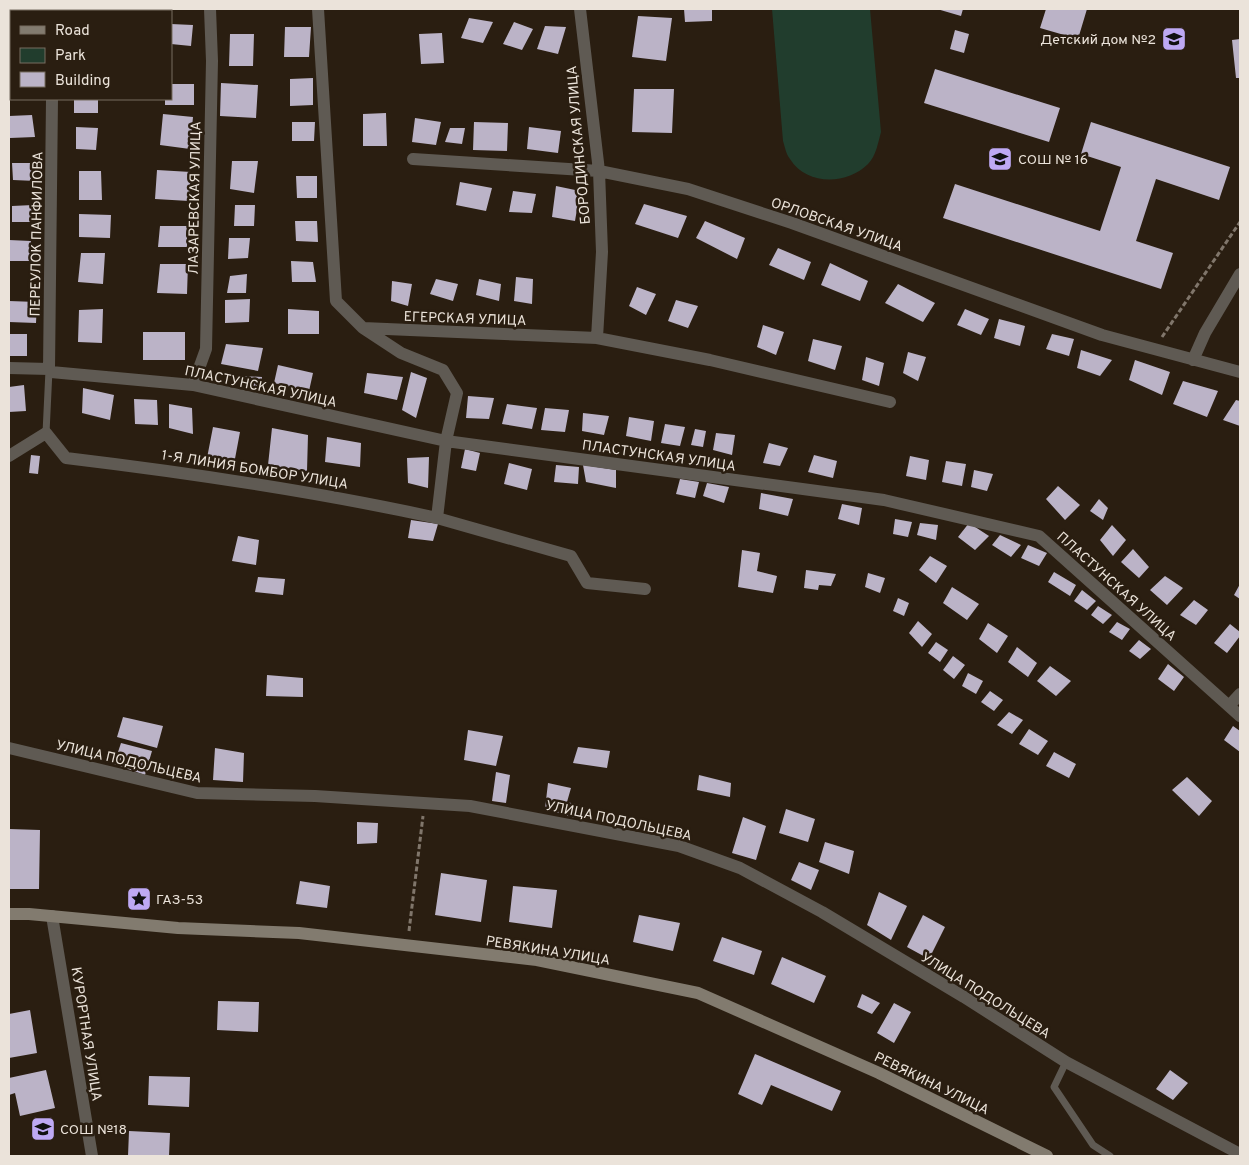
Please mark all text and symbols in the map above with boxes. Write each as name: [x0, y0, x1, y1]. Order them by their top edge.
legend: [10, 10, 172, 100]
text: Road: [55, 22, 90, 41]
school or university icon: Детский дом №2: [1161, 26, 1187, 52]
place label: Детский дом №2: [1040, 32, 1156, 49]
text: Park: [55, 47, 86, 66]
street label: БОРОДИНСКАЯ УЛИЦА: [564, 65, 595, 225]
text: Building: [55, 72, 110, 91]
street label: ЛАЗАРЕВСКАЯ УЛИЦА: [186, 121, 205, 275]
school or university icon: СОШ № 16: [987, 146, 1013, 172]
street label: ПЕРЕУЛОК ПАНФИЛОВА: [28, 151, 47, 317]
place label: СОШ № 16: [1018, 152, 1088, 169]
street label: ОРЛОВСКАЯ УЛИЦА: [768, 195, 905, 256]
street label: ЕГЕРСКАЯ УЛИЦА: [403, 309, 527, 330]
street label: ПЛАСТУНСКАЯ УЛИЦА: [183, 363, 338, 412]
street label: ПЛАСТУНСКАЯ УЛИЦА: [581, 437, 737, 476]
street label: 1-Я ЛИНИЯ БОМБОР УЛИЦА: [160, 447, 349, 494]
street label: ПЛАСТУНСКАЯ УЛИЦА: [1053, 529, 1179, 645]
street label: УЛИЦА ПОДОЛЬЦЕВА: [54, 737, 203, 788]
street label: УЛИЦА ПОДОЛЬЦЕВА: [544, 798, 693, 845]
place icon: ГАЗ-53: [126, 886, 152, 912]
place label: ГАЗ-53: [156, 892, 203, 909]
street label: РЕВЯКИНА УЛИЦА: [484, 933, 611, 970]
street label: УЛИЦА ПОДОЛЬЦЕВА: [917, 950, 1053, 1043]
street label: КУРОРТНАЯ УЛИЦА: [67, 966, 105, 1103]
street label: РЕВЯКИНА УЛИЦА: [871, 1049, 992, 1120]
school or university icon: СОШ №18: [30, 1116, 56, 1142]
place label: СОШ №18: [60, 1122, 127, 1139]

